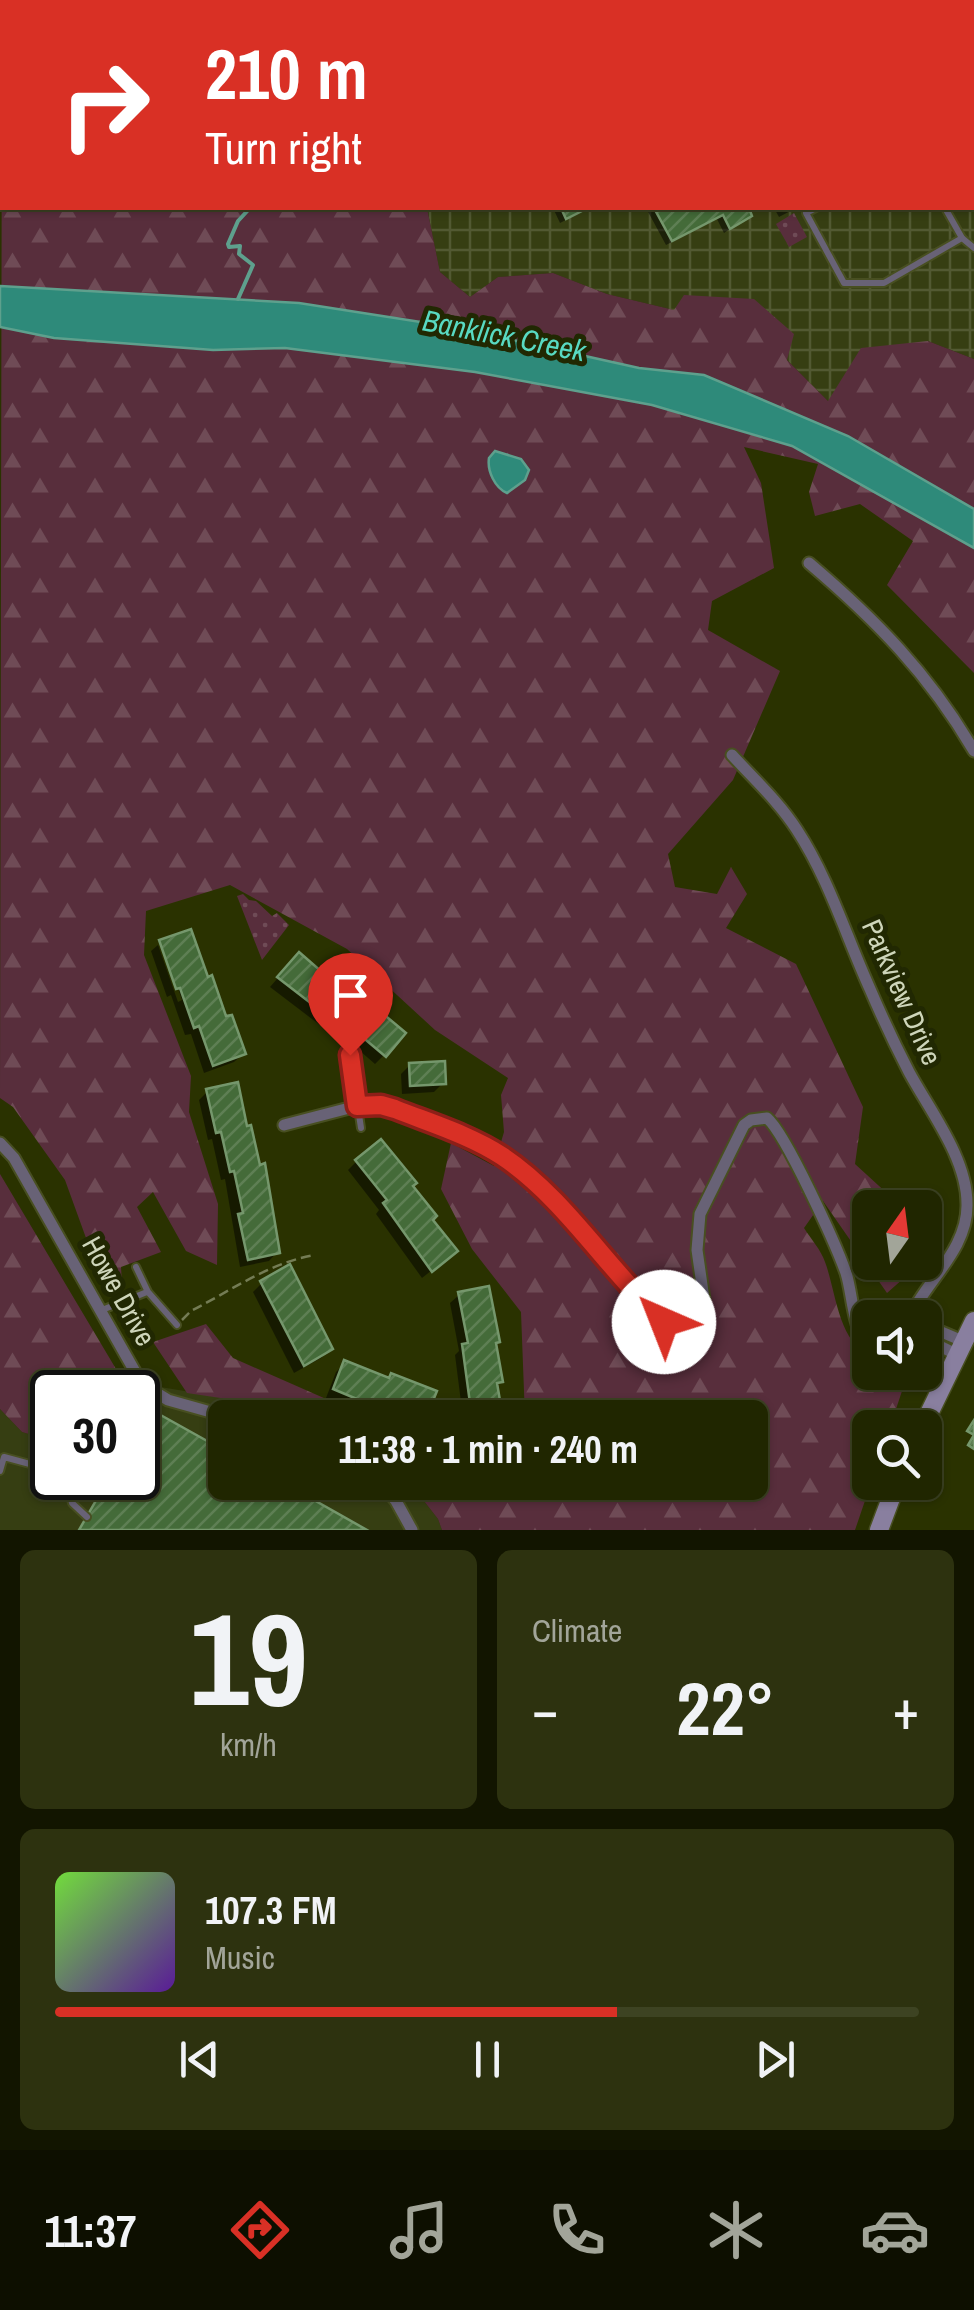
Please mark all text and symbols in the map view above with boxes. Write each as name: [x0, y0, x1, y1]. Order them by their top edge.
text: 210 m: [205, 27, 368, 121]
icon: right: [40, 40, 170, 170]
text: Turn right: [205, 117, 362, 178]
water label: Banklick Creek: [419, 300, 591, 371]
street label: Parkview Drive: [853, 913, 951, 1071]
pin: [308, 953, 393, 1056]
icon: arrive: [323, 968, 378, 1023]
north arrow: [852, 1190, 942, 1280]
map controls: [852, 1190, 942, 1500]
street label: Howe Drive: [73, 1229, 165, 1353]
position arrow: [612, 1270, 716, 1374]
button: sound: [852, 1300, 942, 1390]
speed limit sign: 30: [30, 1370, 160, 1500]
button: search: [852, 1410, 942, 1500]
text: 11:38 · 1 min · 240 m: [338, 1424, 638, 1475]
text: 19: [189, 1570, 308, 1746]
text: Climate: [532, 1609, 622, 1652]
text: 22°: [676, 1657, 775, 1758]
text: −: [532, 1672, 558, 1746]
text: +: [893, 1672, 919, 1746]
text: km/h: [220, 1723, 277, 1766]
text: 107.3 FM: [205, 1885, 337, 1936]
text: Music: [205, 1936, 275, 1979]
icon: previous: [172, 2032, 227, 2087]
icon: pause: [460, 2032, 515, 2087]
icon: next: [748, 2032, 803, 2087]
icon: directions: [225, 2195, 295, 2265]
icon: music: [384, 2195, 454, 2265]
icon: phone: [542, 2195, 612, 2265]
icon: climate: [701, 2195, 771, 2265]
icon: car: [860, 2195, 930, 2265]
text: 11:37: [44, 2200, 137, 2261]

